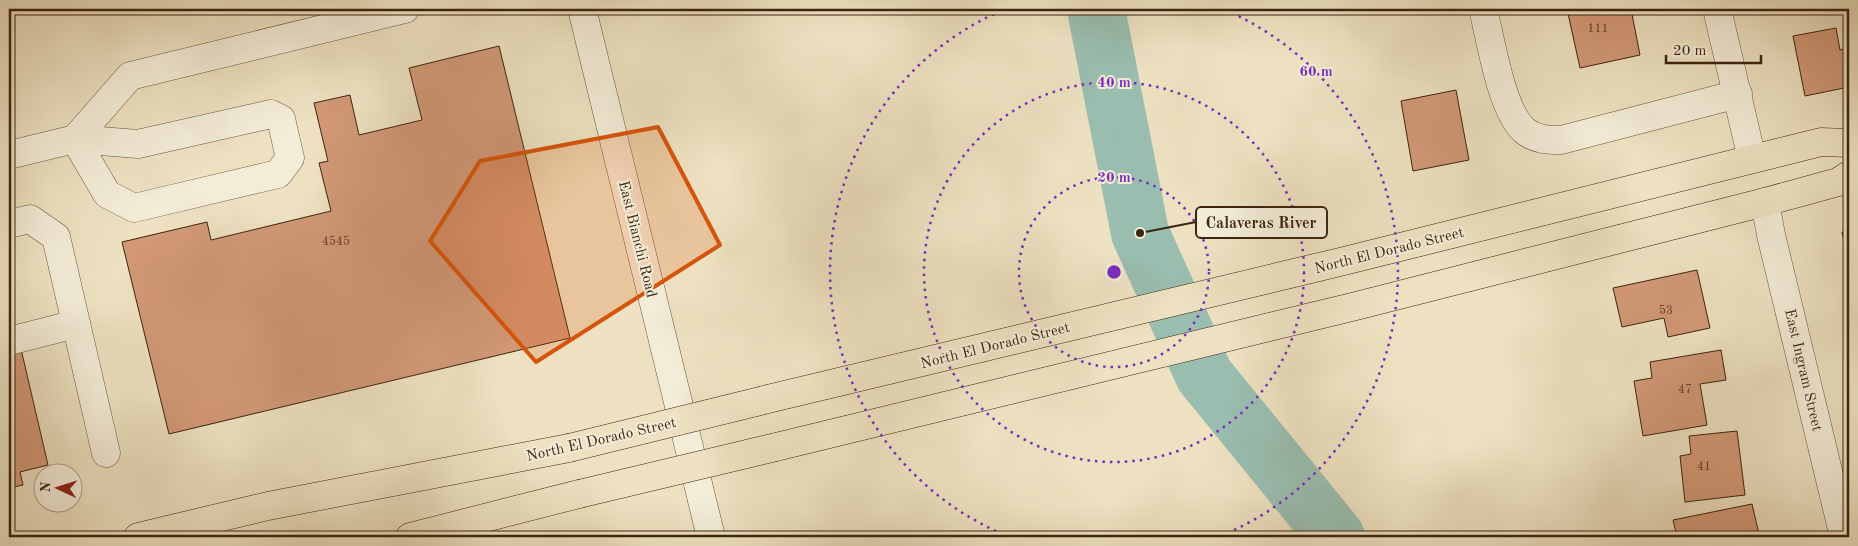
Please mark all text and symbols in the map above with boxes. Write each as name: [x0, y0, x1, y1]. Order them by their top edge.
house number: 111: [1588, 23, 1608, 35]
scale bar: [1666, 32, 1760, 64]
text: 20 m: [1673, 44, 1707, 59]
text: 60 m: [1299, 65, 1333, 80]
text: 40 m: [1097, 76, 1131, 91]
text: 20 m: [1097, 171, 1131, 186]
street label: East Bianchi Road: [615, 179, 658, 300]
callout: Calaveras River: [1196, 207, 1327, 238]
text: Calaveras River: [1205, 216, 1317, 232]
street label: North El Dorado Street: [1313, 226, 1466, 277]
house number: 4545: [322, 235, 350, 248]
centre of rings: [1105, 263, 1123, 281]
house number: 53: [1659, 304, 1673, 317]
street label: East Ingram Street: [1781, 308, 1824, 433]
street label: North El Dorado Street: [919, 321, 1072, 372]
house number: 47: [1678, 384, 1692, 396]
street label: North El Dorado Street: [525, 416, 678, 465]
house number: 41: [1697, 461, 1711, 473]
north arrow: [32, 464, 82, 514]
text: N: [39, 481, 53, 493]

